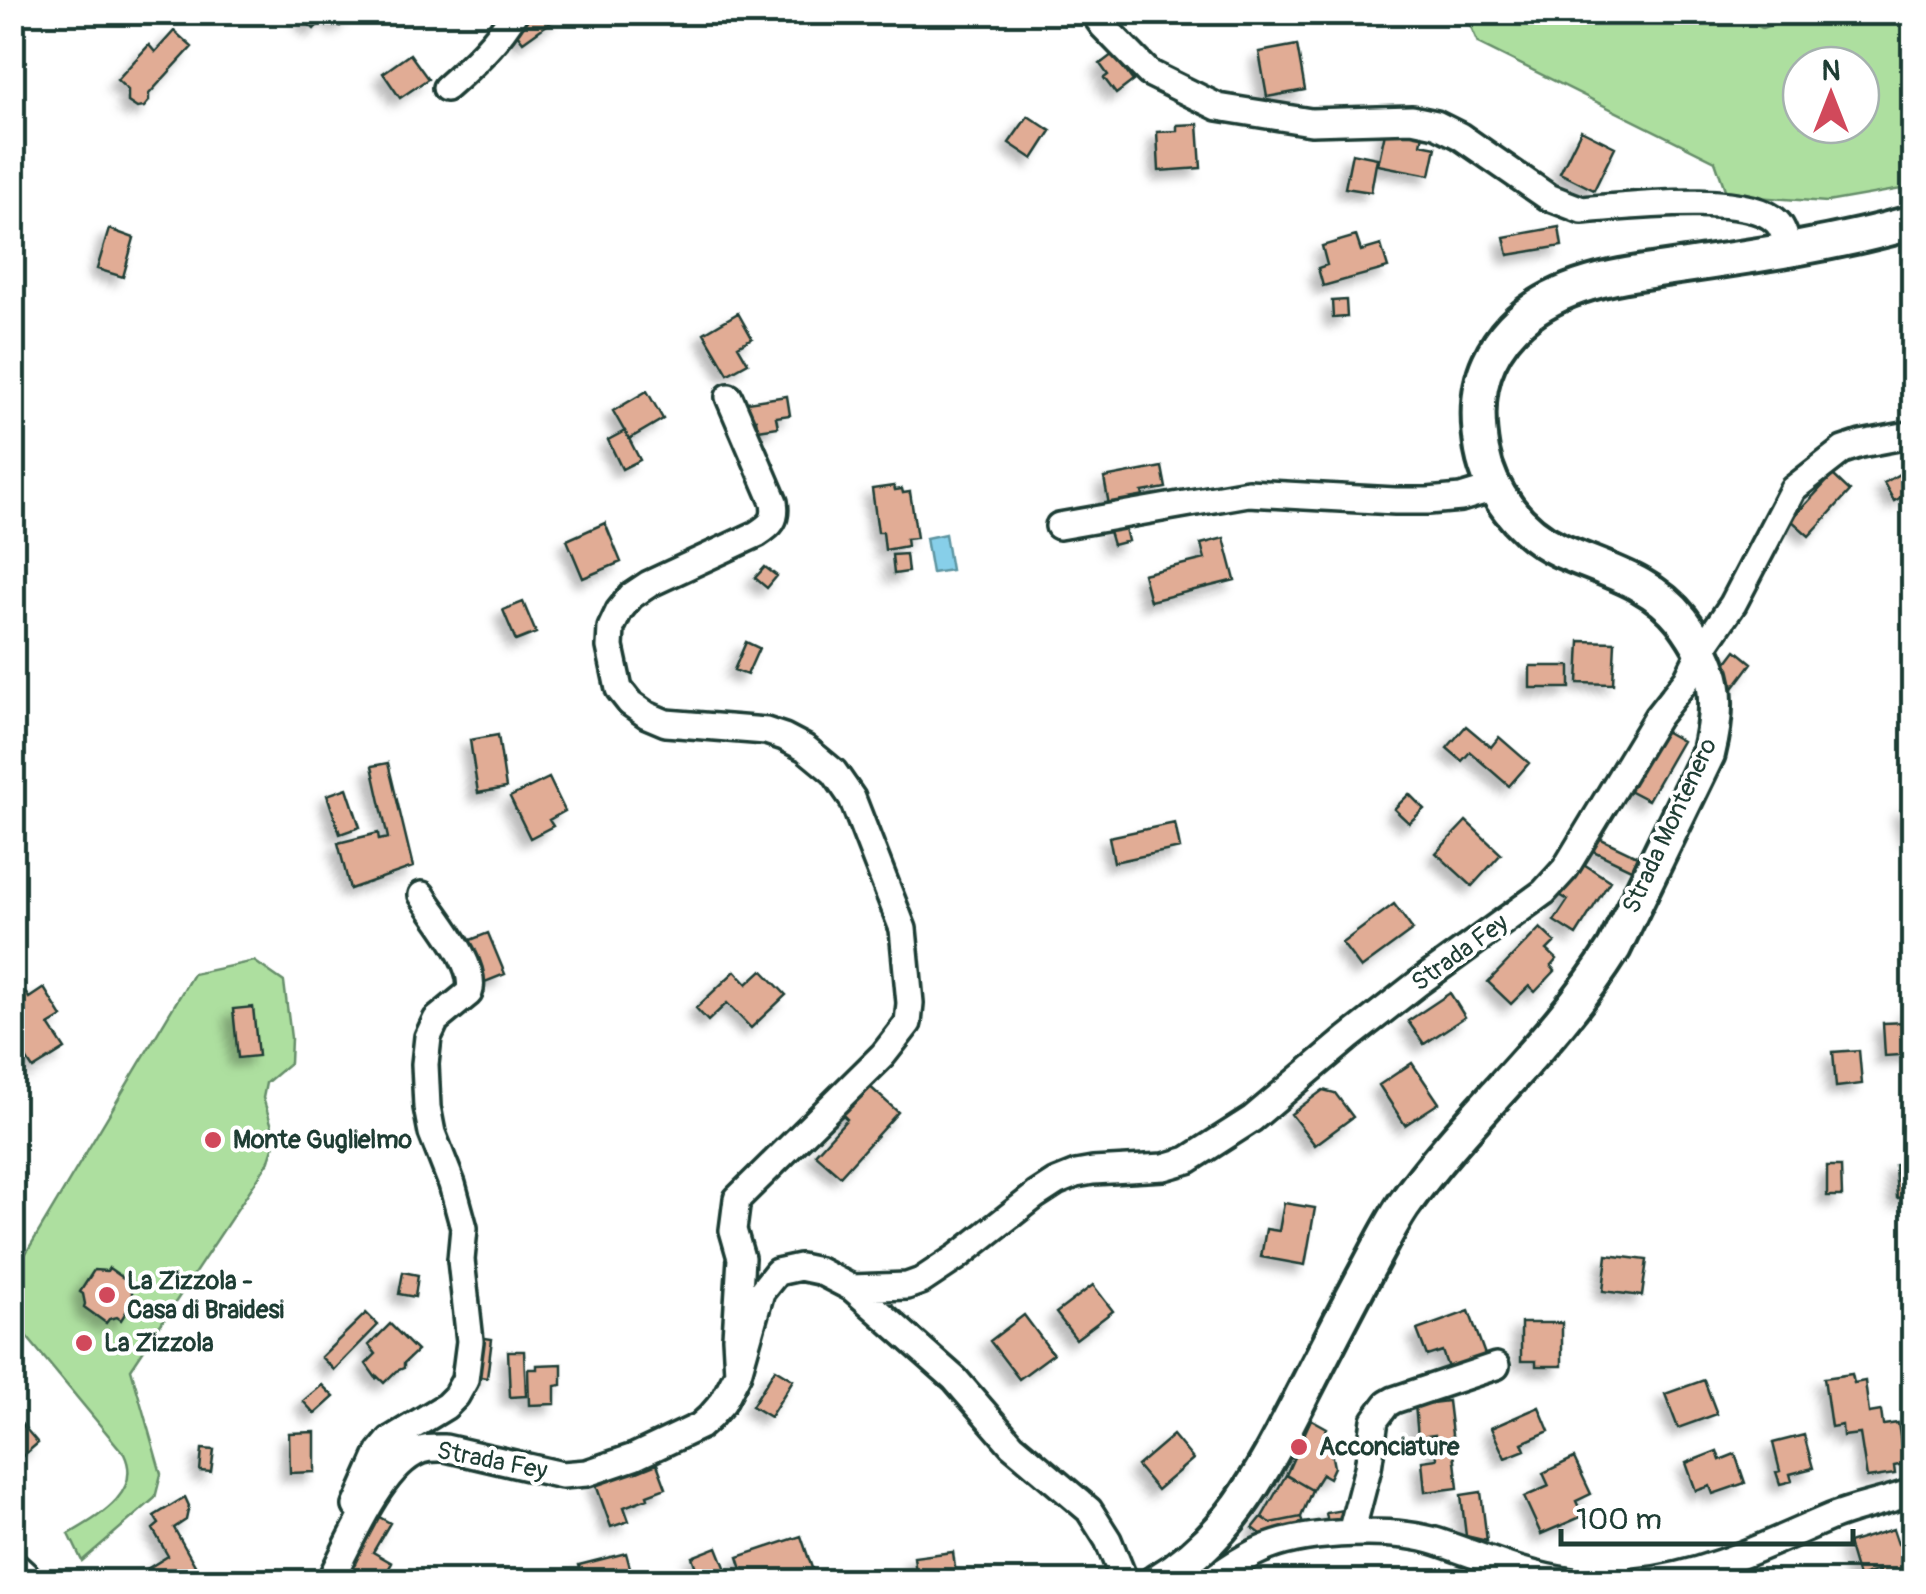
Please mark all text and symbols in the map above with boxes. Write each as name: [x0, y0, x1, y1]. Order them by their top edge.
north arrow: [1781, 45, 1881, 145]
text: N: [1822, 54, 1840, 89]
street label: Strada Montenero: [1616, 733, 1724, 919]
street label: Strada Fey: [1406, 907, 1515, 998]
place label: Monte Guglielmo: [233, 1125, 413, 1156]
marker: Monte Guglielmo: [202, 1129, 224, 1151]
place label: La Zizzola - Casa di Braidesi: [127, 1266, 285, 1326]
marker: La Zizzola - Casa di Braidesi: [96, 1284, 118, 1306]
place label: La Zizzola: [104, 1328, 214, 1359]
marker: La Zizzola: [73, 1332, 95, 1354]
place label: Acconciature: [1319, 1432, 1460, 1463]
street label: Strada Fey: [434, 1435, 550, 1487]
marker: Acconciature: [1288, 1436, 1310, 1458]
scale bar: [1561, 1484, 1854, 1546]
text: 100 m: [1576, 1501, 1662, 1538]

